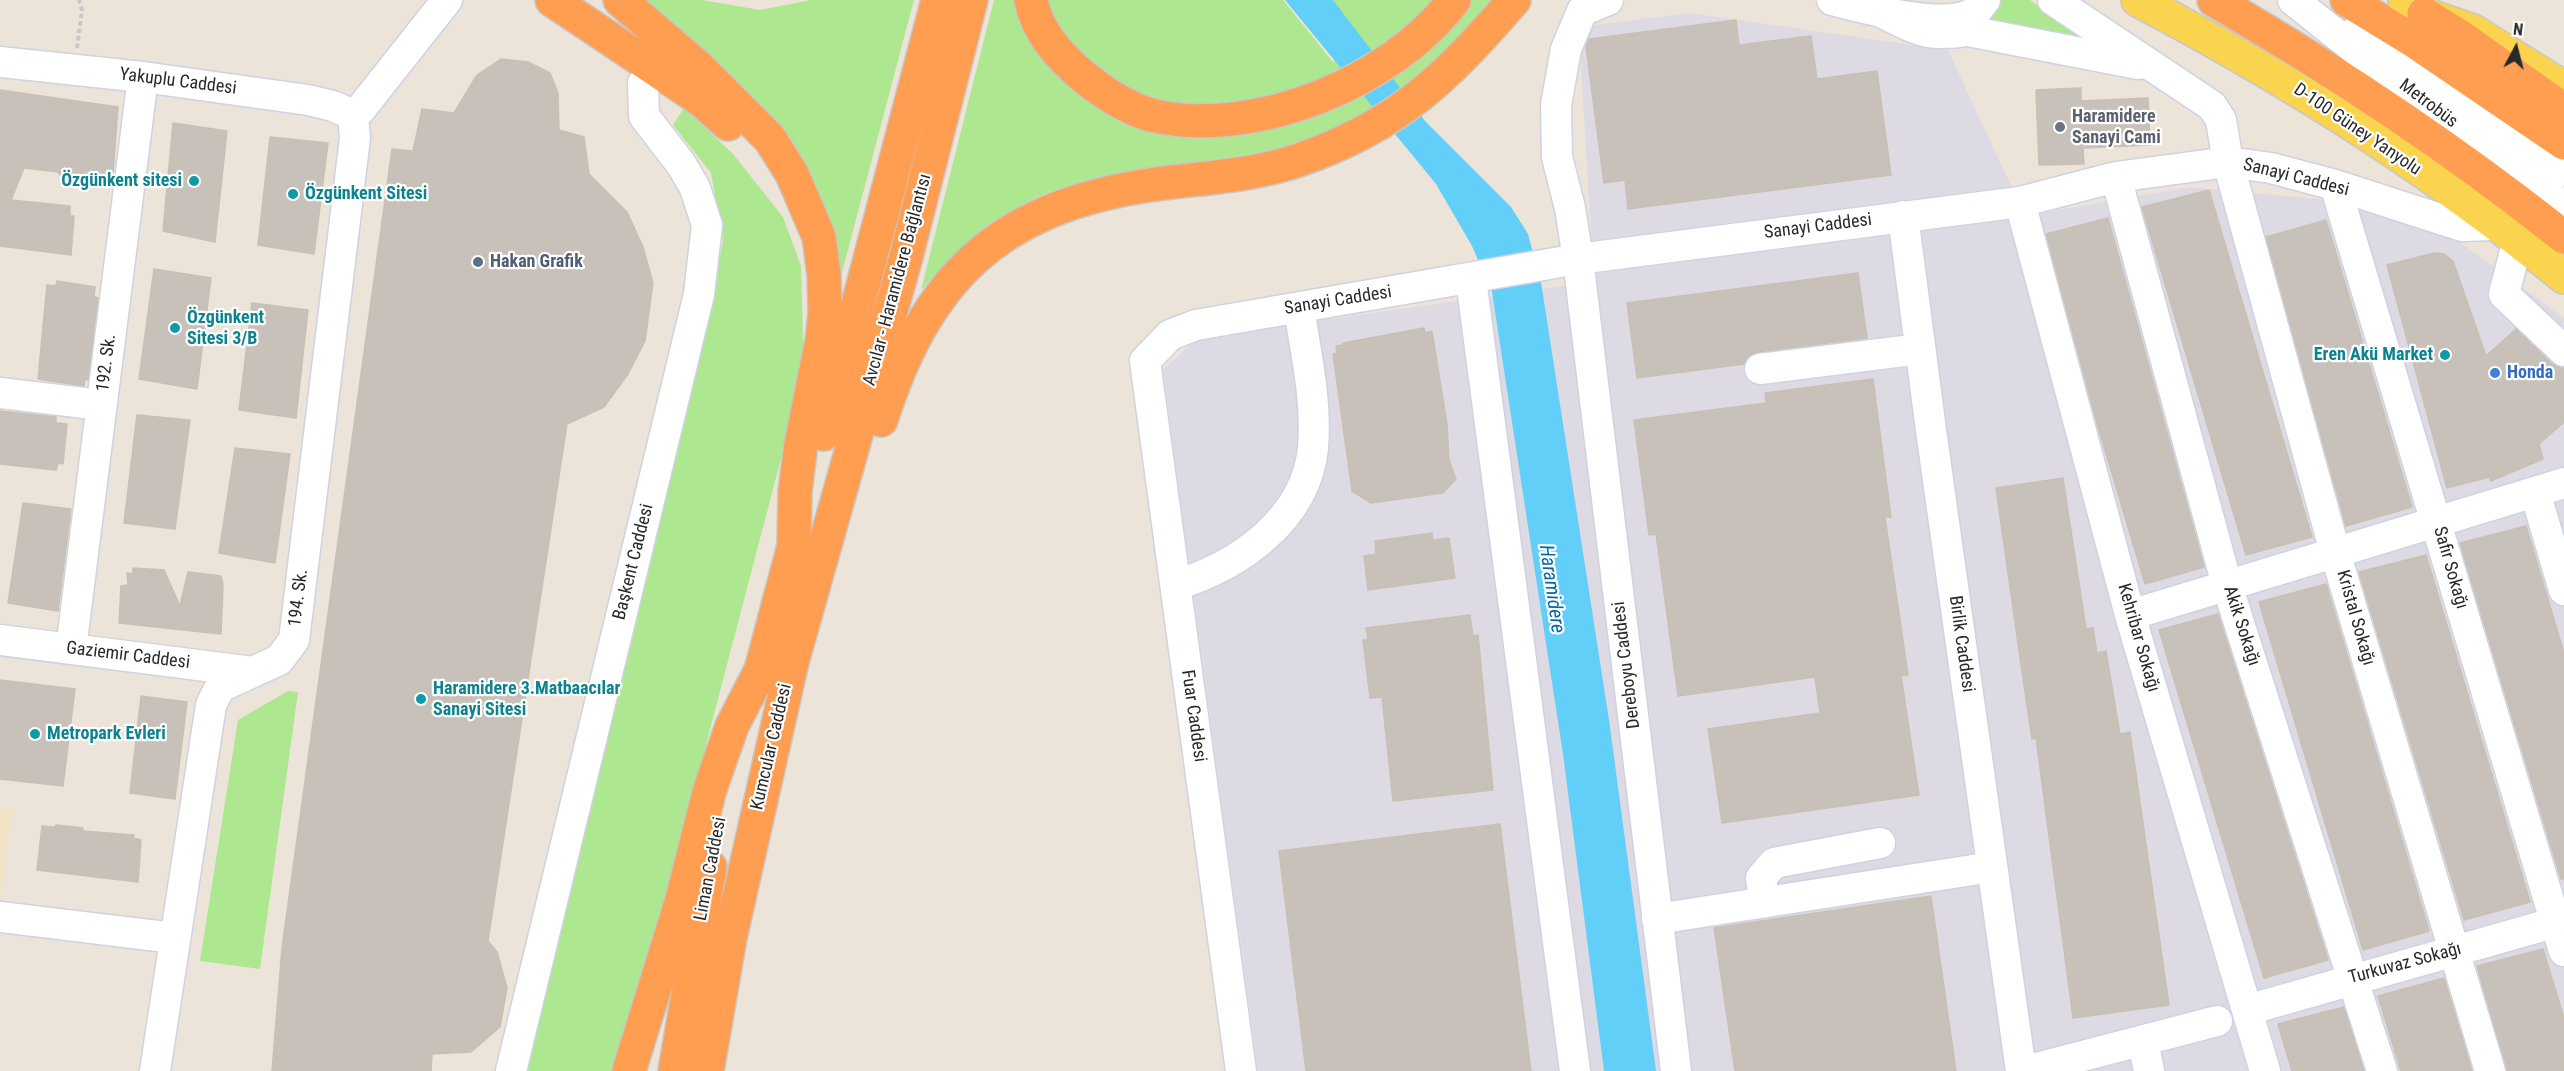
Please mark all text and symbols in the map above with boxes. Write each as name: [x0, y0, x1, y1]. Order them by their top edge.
north arrow: [2486, 18, 2546, 78]
text: N: [2512, 20, 2524, 40]
street label: Yakuplu Caddesi: [118, 64, 238, 100]
street label: Metrobüs: [2395, 75, 2461, 133]
street label: D-100 Güney Yanyolu: [2289, 79, 2425, 181]
place label: Haramidere Sanayi Cami: [2072, 106, 2161, 148]
marker: Haramidere Sanayi Cami: [2053, 120, 2067, 134]
street label: Sanayi Caddesi: [2241, 154, 2351, 202]
place label: Özgünkent sitesi: [61, 170, 182, 192]
street label: Avcılar - Haramidere Bağlantısı: [859, 172, 937, 388]
marker: Özgünkent sitesi: [187, 174, 201, 188]
place label: Özgünkent Sitesi: [305, 183, 427, 205]
marker: Özgünkent Sitesi: [286, 187, 300, 201]
street label: Sanayi Caddesi: [1763, 210, 1873, 244]
place label: Hakan Grafik: [490, 251, 583, 273]
marker: Hakan Grafik: [471, 255, 485, 269]
street label: Sanayi Caddesi: [1283, 282, 1393, 320]
place label: Özgünkent Sitesi 3/B: [187, 307, 264, 350]
marker: Özgünkent Sitesi 3/B: [168, 321, 182, 335]
street label: 192. Sk.: [93, 333, 121, 393]
place label: Eren Akü Market: [2314, 344, 2433, 366]
marker: Eren Akü Market: [2438, 348, 2452, 362]
place label: Honda: [2507, 362, 2553, 384]
marker: Honda: [2488, 366, 2502, 380]
street label: Başkent Caddesi: [609, 502, 659, 622]
street label: Safir Sokağı: [2428, 524, 2472, 612]
water label: Haramidere: [1533, 543, 1569, 635]
street label: 194. Sk.: [285, 568, 313, 628]
street label: Kristal Sokağı: [2331, 568, 2379, 668]
street label: Kehribar Sokağı: [2112, 581, 2164, 695]
street label: Akik Sokağı: [2218, 583, 2264, 669]
street label: Birlik Caddesi: [1944, 594, 1978, 694]
street label: Dereboyu Caddesi: [1608, 600, 1646, 730]
street label: Gaziemir Caddesi: [65, 638, 191, 674]
street label: Fuar Caddesi: [1176, 669, 1210, 763]
place label: Haramidere 3.Matbaacılar Sanayi Sitesi: [433, 678, 620, 720]
street label: Kumcular Caddesi: [747, 682, 797, 812]
marker: Haramidere 3.Matbaacılar Sanayi Sitesi: [414, 692, 428, 706]
place label: Metropark Evleri: [47, 723, 166, 745]
marker: Metropark Evleri: [28, 727, 42, 741]
street label: Liman Caddesi: [690, 815, 732, 923]
street label: Turkuvaz Sokağı: [2346, 939, 2464, 989]

